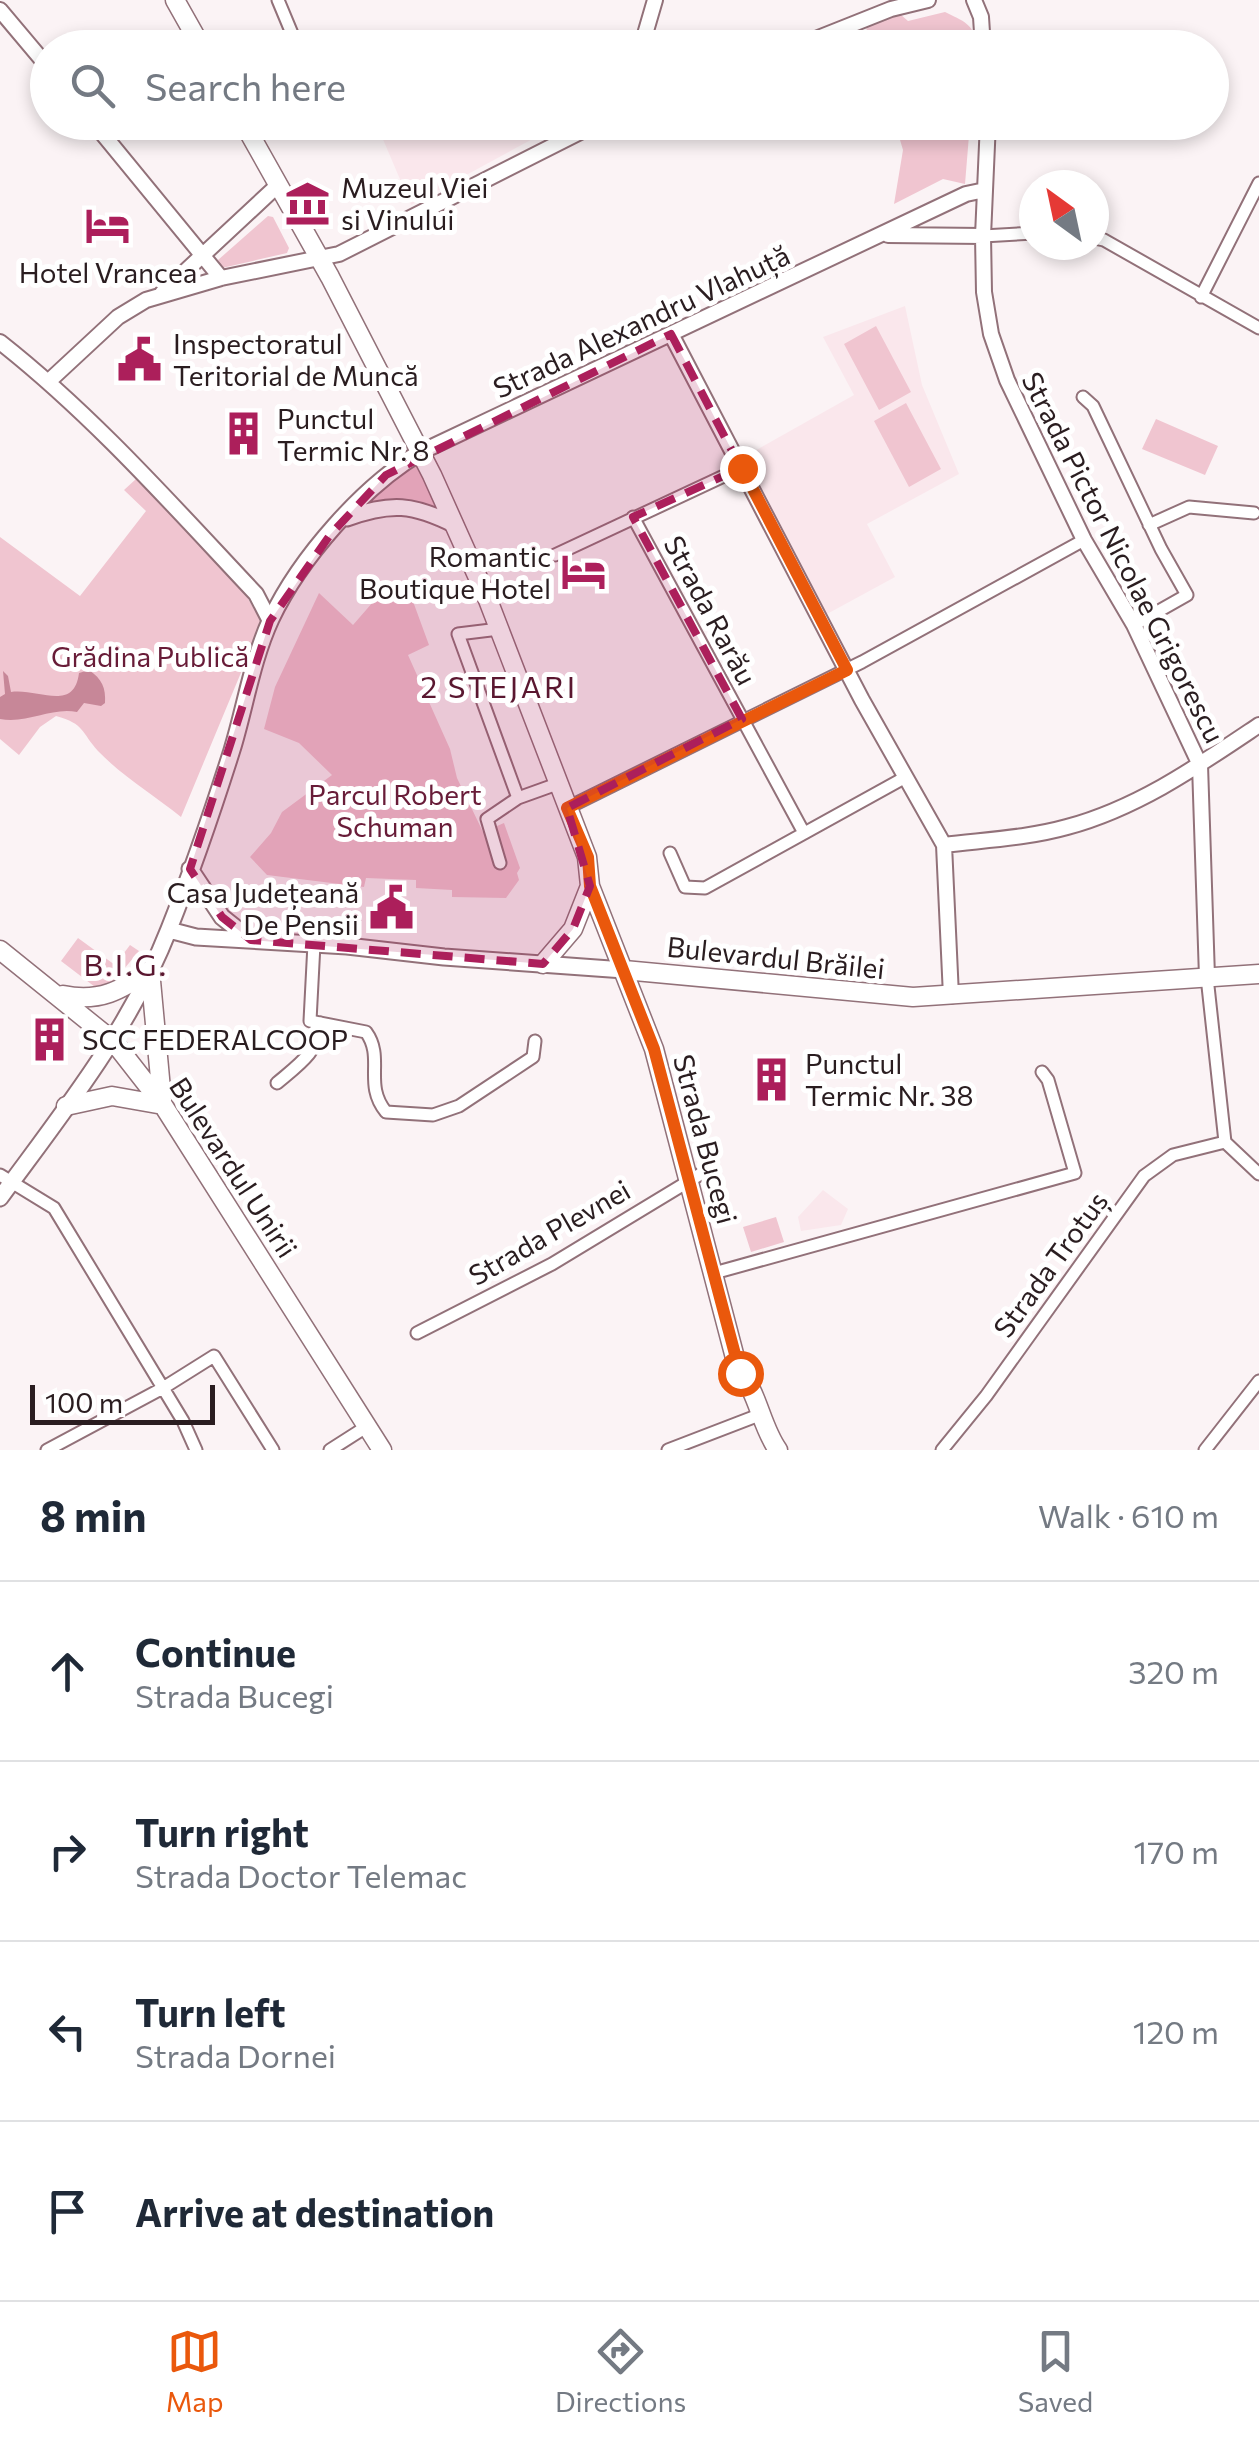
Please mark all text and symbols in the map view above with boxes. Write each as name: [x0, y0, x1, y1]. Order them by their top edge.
search box: [30, 30, 1229, 140]
icon: search: [65, 58, 120, 113]
text: Search here: [145, 62, 346, 109]
place label: Muzeul Viei si Vinului: [341, 170, 489, 236]
north arrow: [1019, 170, 1109, 260]
museum icon: Muzeul Viei si Vinului: [284, 179, 332, 227]
hotel icon: Hotel Vrancea: [84, 202, 132, 250]
street label: Strada Alexandru Vlahuță: [487, 237, 795, 407]
place label: Hotel Vrancea: [19, 255, 197, 289]
place label: Inspectoratul Teritorial de Muncă: [173, 326, 419, 392]
public building icon: Inspectoratul Teritorial de Muncă: [116, 335, 164, 383]
street label: Strada Pictor Nicolae Grigorescu: [1015, 366, 1233, 748]
place label: Punctul Termic Nr. 8: [277, 401, 429, 467]
building icon: Punctul Termic Nr. 8: [220, 410, 268, 458]
route end: [720, 446, 766, 492]
street label: Strada Rarău: [658, 530, 764, 690]
place label: Romantic Boutique Hotel: [359, 539, 551, 605]
hotel icon: Romantic Boutique Hotel: [560, 548, 608, 596]
park label: Grădina Publică: [51, 639, 249, 673]
district label: 2 STEJARI: [420, 667, 578, 704]
park label: Parcul Robert Schuman: [308, 777, 482, 843]
place label: Casa Județeană De Pensii: [167, 875, 359, 941]
public building icon: Casa Județeană De Pensii: [368, 884, 416, 932]
street label: Bulevardul Brăilei: [665, 929, 887, 985]
district label: B.I.G.: [83, 945, 169, 982]
building icon: SCC FEDERALCOOP: [25, 1015, 73, 1063]
place label: SCC FEDERALCOOP: [82, 1022, 348, 1056]
place label: Punctul Termic Nr. 38: [805, 1046, 973, 1112]
street label: Strada Bucegi: [667, 1051, 745, 1227]
building icon: Punctul Termic Nr. 38: [748, 1055, 796, 1103]
street label: Bulevardul Unirii: [163, 1070, 305, 1264]
street label: Strada Plevnei: [462, 1172, 636, 1292]
street label: Strada Trotuș: [986, 1184, 1116, 1345]
route start: [718, 1351, 764, 1397]
scale bar: [30, 1380, 215, 1424]
text: 100 m: [45, 1385, 123, 1419]
text: 8 min: [40, 1489, 147, 1541]
text: Walk · 610 m: [1038, 1495, 1219, 1535]
text: Continue: [135, 1628, 296, 1675]
icon: ahead: [40, 1644, 95, 1699]
text: 320 m: [1128, 1651, 1219, 1691]
text: Strada Bucegi: [135, 1675, 334, 1715]
text: Turn right: [135, 1808, 309, 1855]
icon: right: [40, 1824, 95, 1879]
text: 170 m: [1134, 1831, 1219, 1871]
text: Strada Doctor Telemac: [135, 1855, 467, 1895]
text: Turn left: [135, 1988, 286, 2035]
icon: left: [40, 2004, 95, 2059]
text: 120 m: [1133, 2011, 1219, 2051]
text: Strada Dornei: [135, 2035, 336, 2075]
icon: arrive: [40, 2184, 95, 2239]
text: Arrive at destination: [135, 2188, 494, 2235]
tab: Map: [166, 2324, 223, 2418]
tab: Directions: [555, 2324, 686, 2418]
tab: Saved: [1018, 2324, 1093, 2418]

